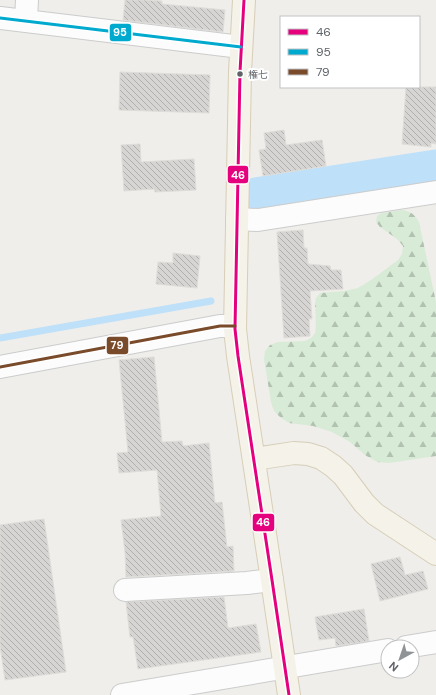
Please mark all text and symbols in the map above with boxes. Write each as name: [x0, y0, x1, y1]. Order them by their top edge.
legend: [280, 16, 420, 88]
line badge: 95: [109, 23, 132, 42]
text: 46: [316, 24, 331, 40]
text: 95: [113, 25, 127, 39]
text: 95: [316, 44, 331, 60]
text: 79: [316, 64, 330, 80]
place label: 権七: [248, 68, 268, 81]
marker: 権七: [235, 69, 245, 79]
line badge: 46: [227, 165, 249, 184]
text: 46: [231, 168, 245, 182]
line badge: 79: [106, 336, 129, 355]
text: 79: [111, 338, 123, 352]
line badge: 46: [252, 513, 275, 532]
text: 46: [256, 515, 270, 529]
north arrow: [380, 639, 420, 679]
text: N: [386, 659, 401, 675]

